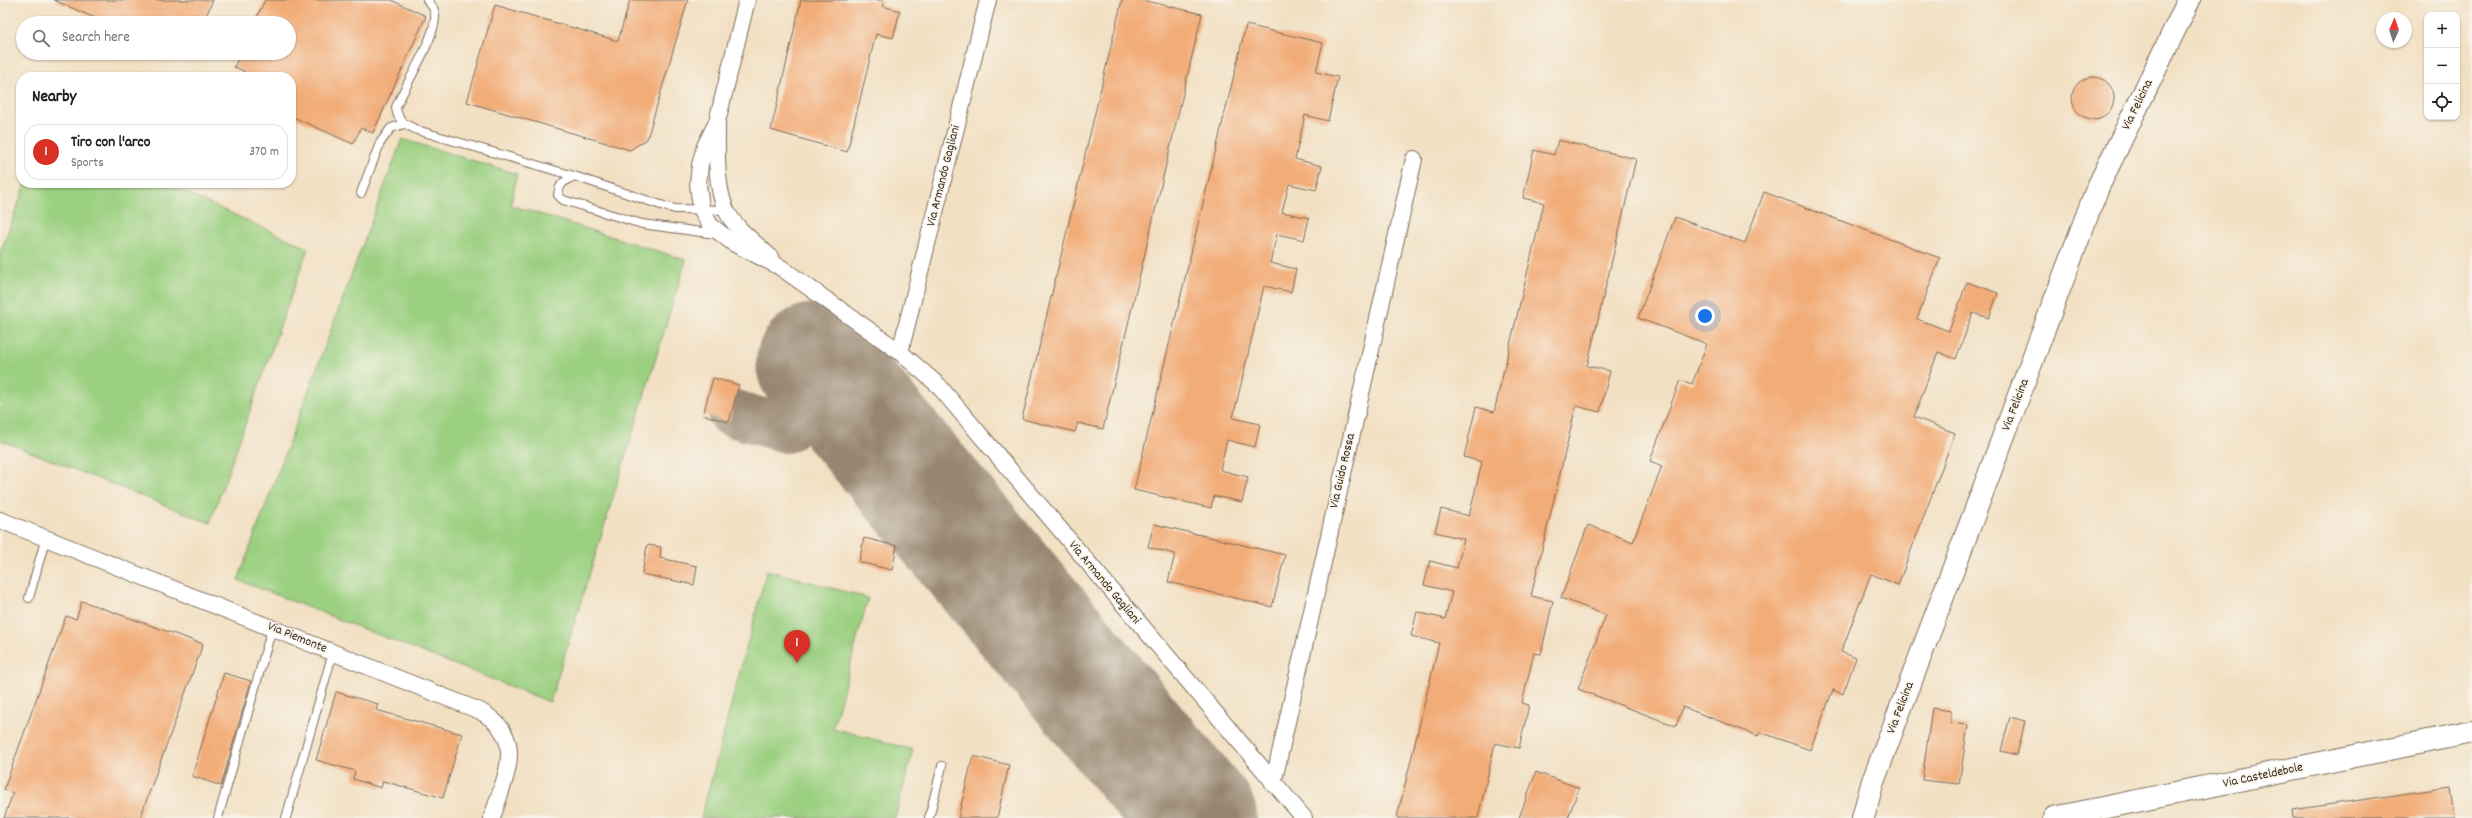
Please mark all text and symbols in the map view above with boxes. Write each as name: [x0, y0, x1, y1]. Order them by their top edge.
north arrow: [2376, 12, 2412, 48]
map controls: [2424, 12, 2460, 120]
button: +: [2424, 12, 2460, 48]
search box: [16, 16, 296, 60]
icon: search: [30, 27, 52, 49]
text: Search here: [62, 27, 130, 49]
button: −: [2424, 48, 2460, 84]
street label: Via Felicina: [2118, 76, 2159, 134]
button: locate: [2424, 84, 2460, 120]
text: Nearby: [32, 86, 76, 110]
street label: Via Armando Gagliani: [922, 123, 966, 229]
text: Tiro con l'arco: [71, 132, 150, 154]
text: 1: [45, 143, 47, 162]
text: 370 m: [249, 143, 279, 162]
text: Sports: [71, 154, 104, 173]
your location: [1695, 306, 1715, 326]
street label: Via Felicina: [1997, 375, 2035, 434]
street label: Via Guido Rossa: [1325, 431, 1361, 510]
street label: Via Armando Gagliani: [1063, 537, 1145, 629]
street label: Via Piemonte: [264, 617, 330, 659]
pin: 1: [784, 630, 810, 663]
street label: Via Felicina: [1882, 678, 1920, 737]
street label: Via Casteldebole: [2221, 758, 2305, 794]

